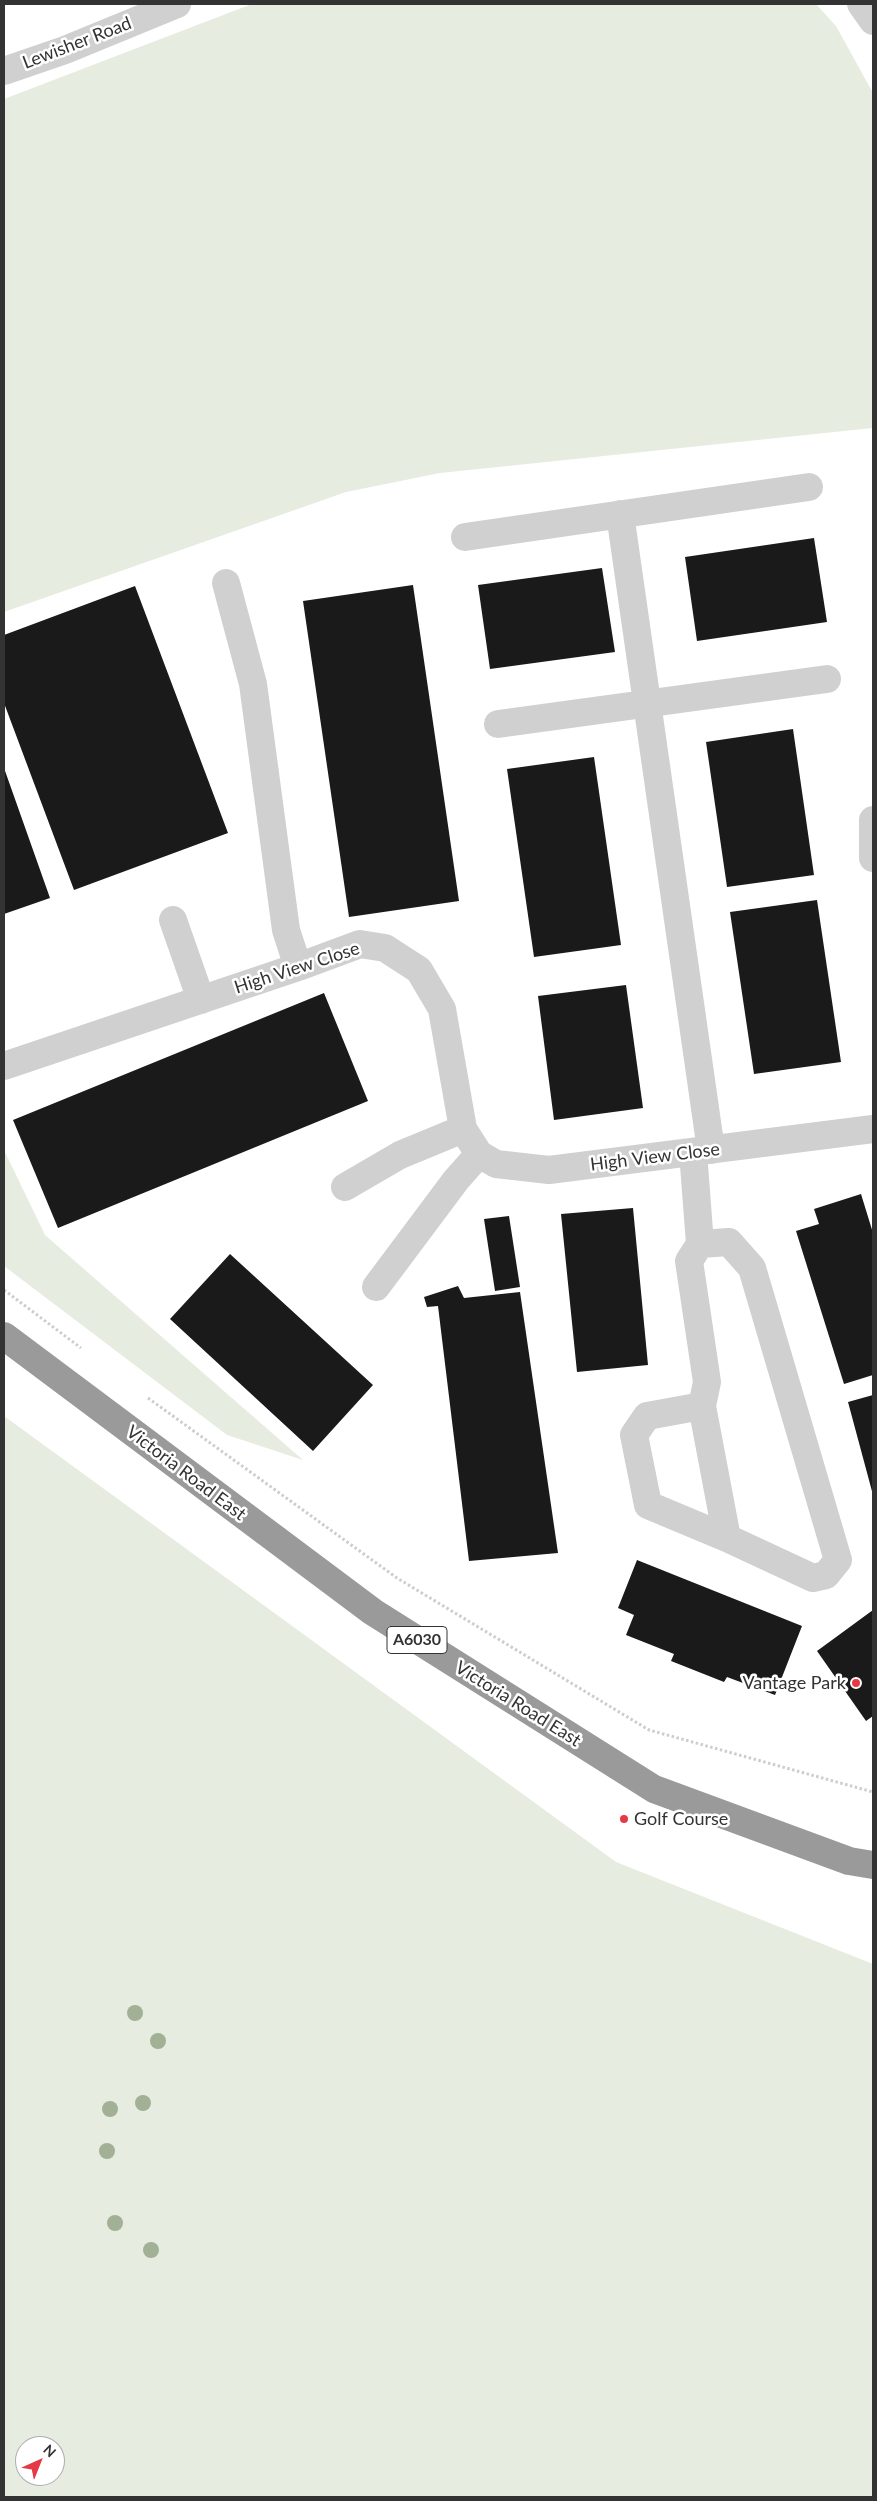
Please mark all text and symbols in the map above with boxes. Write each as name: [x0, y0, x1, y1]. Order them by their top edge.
street label: Lewisher Road: [20, 12, 134, 74]
street label: High View Close: [232, 938, 362, 998]
street label: High View Close: [589, 1138, 721, 1176]
street label: Victoria Road East: [122, 1421, 250, 1525]
road number: A6030: [387, 1626, 447, 1654]
street label: Victoria Road East: [451, 1657, 585, 1751]
place label: Vantage Park: [742, 1672, 846, 1694]
marker: Vantage Park: [850, 1677, 862, 1689]
place label: Golf Course: [634, 1808, 728, 1830]
marker: Golf Course: [618, 1813, 630, 1825]
north arrow: [15, 2436, 65, 2486]
text: N: [40, 2441, 60, 2460]

